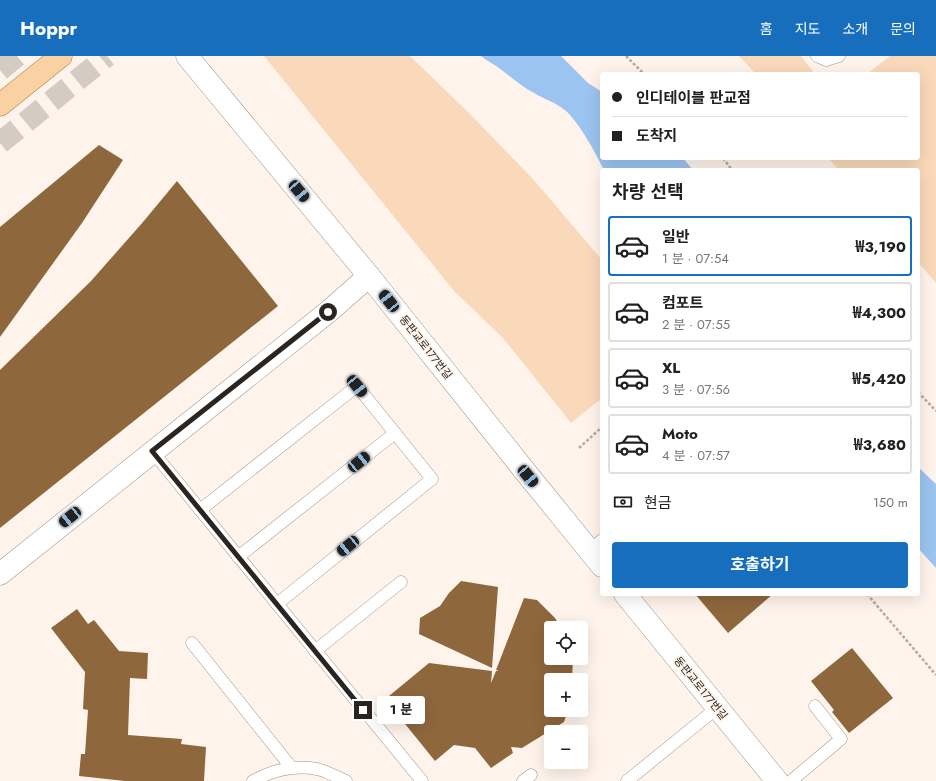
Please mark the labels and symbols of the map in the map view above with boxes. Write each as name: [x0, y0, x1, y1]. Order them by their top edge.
car: [287, 178, 311, 204]
car: [377, 288, 401, 314]
route start: [319, 303, 337, 321]
street label: 동판교로177번길: [396, 312, 456, 382]
car: [345, 373, 369, 399]
car: [346, 450, 372, 474]
car: [516, 463, 540, 489]
car: [57, 505, 83, 529]
car: [335, 534, 361, 558]
street label: 동판교로177번길: [670, 653, 732, 723]
callout: 1 분: [377, 696, 425, 724]
route end: [354, 701, 372, 719]

